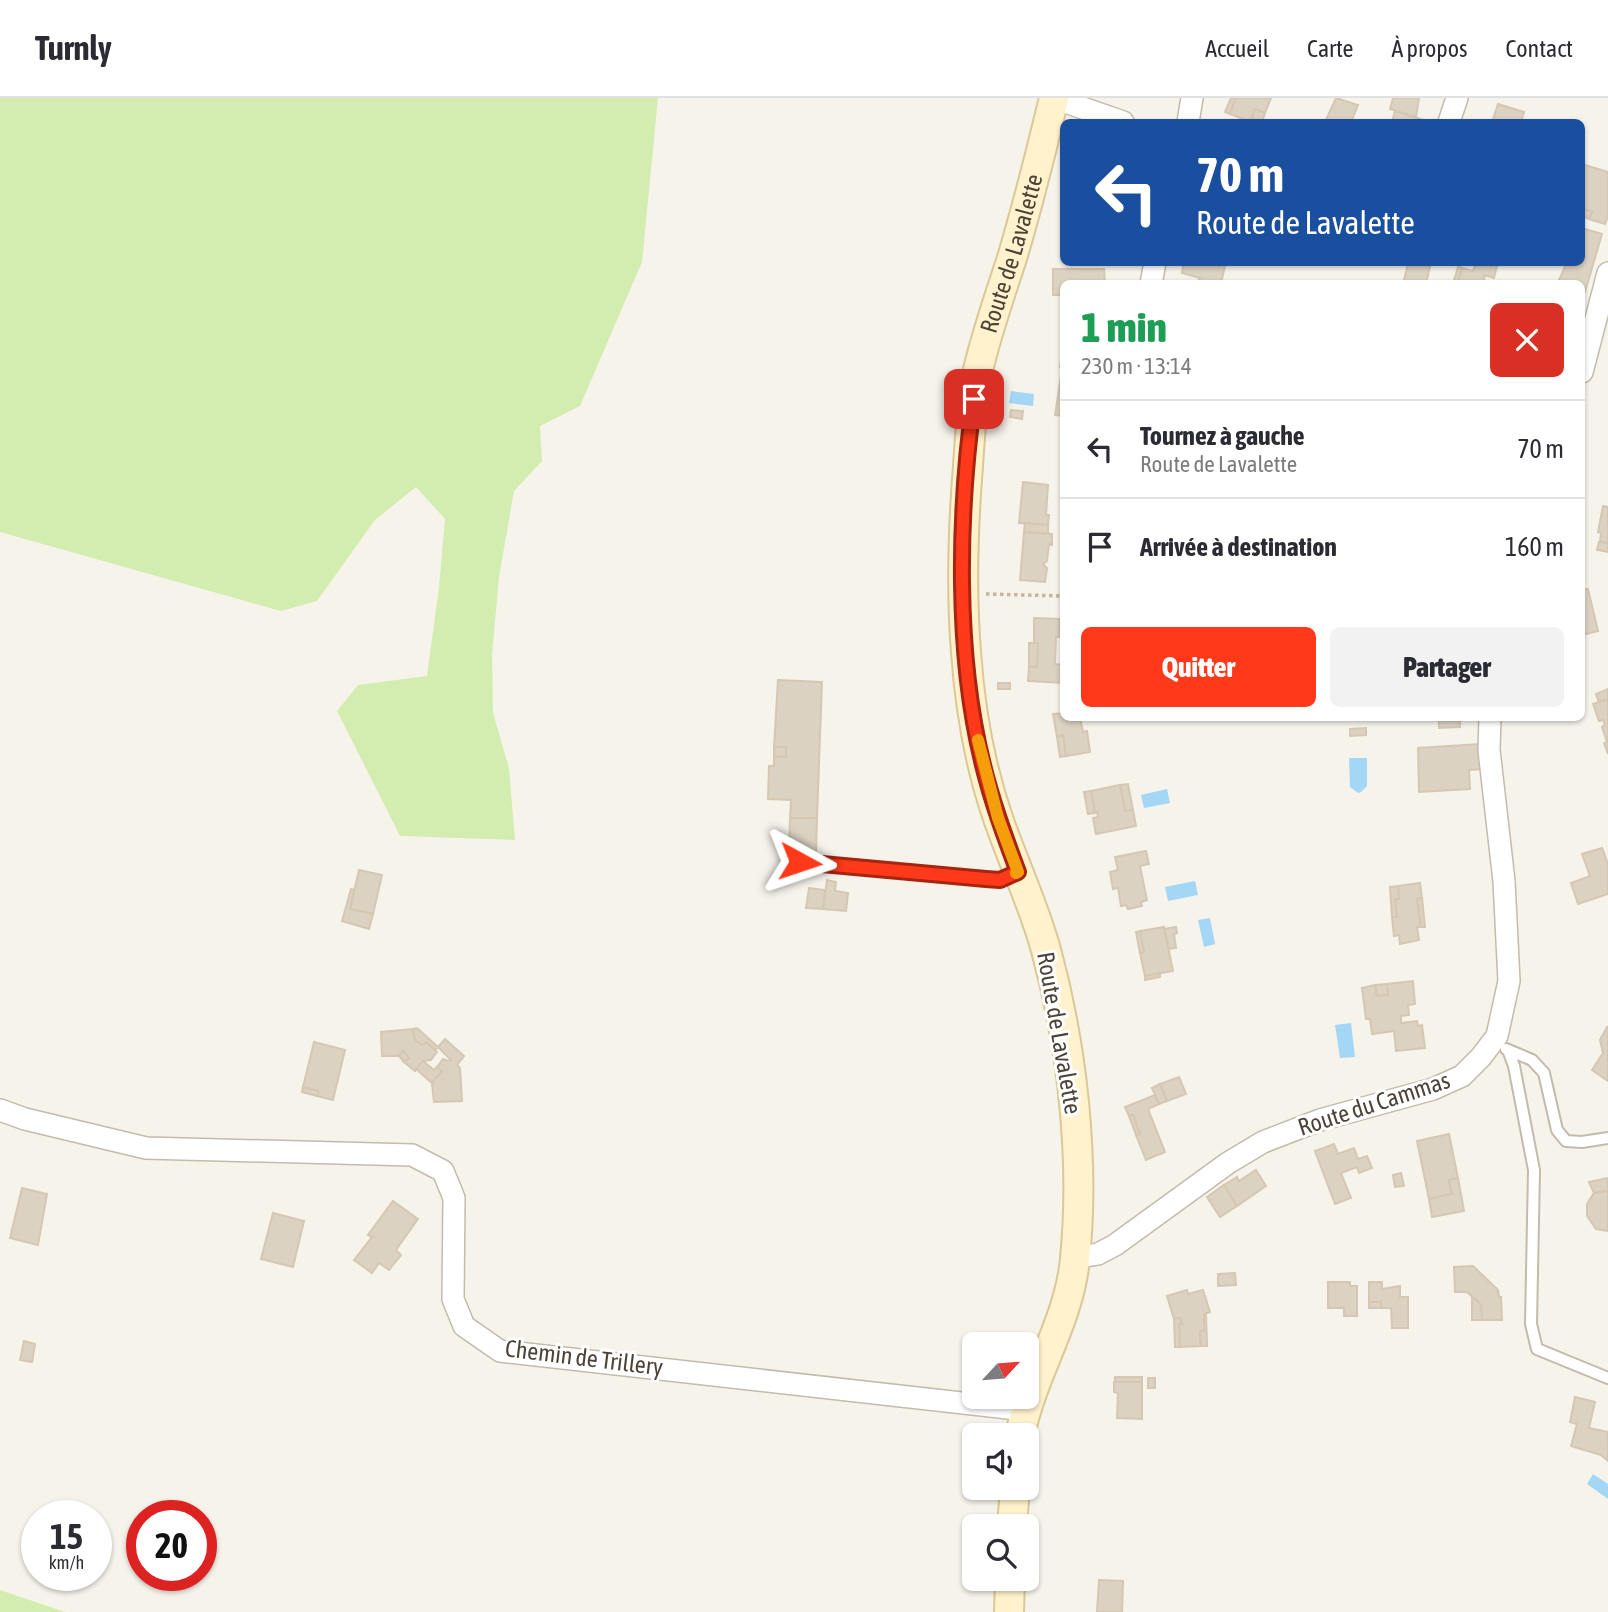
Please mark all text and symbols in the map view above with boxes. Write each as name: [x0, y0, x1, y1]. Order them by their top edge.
text: Turnly: [35, 29, 112, 67]
text: Accueil: [1205, 35, 1269, 62]
text: Carte: [1307, 35, 1353, 62]
text: À propos: [1391, 35, 1467, 62]
text: Contact: [1505, 35, 1573, 62]
text: 70 m: [1196, 146, 1284, 202]
icon: left: [1081, 147, 1172, 238]
street label: Route de Lavalette: [975, 171, 1048, 336]
text: Route de Lavalette: [1196, 204, 1415, 241]
text: 1 min: [1081, 303, 1167, 351]
button: close: [1490, 303, 1564, 377]
text: 230 m · 13:14: [1081, 353, 1192, 379]
pin: [944, 369, 1004, 429]
icon: arrive: [955, 380, 993, 418]
text: Tournez à gauche: [1140, 421, 1305, 451]
icon: left: [1081, 430, 1119, 468]
text: 70 m: [1517, 434, 1564, 464]
text: Route de Lavalette: [1140, 451, 1297, 477]
icon: arrive: [1081, 528, 1119, 566]
text: Arrivée à destination: [1140, 532, 1337, 562]
text: 160 m: [1505, 532, 1564, 562]
button: Quitter: [1081, 627, 1316, 707]
button: Partager: [1330, 627, 1564, 707]
position arrow: [763, 825, 837, 899]
street label: Route de Lavalette: [1032, 950, 1087, 1116]
street label: Route du Cammas: [1294, 1066, 1453, 1141]
north arrow: [962, 1332, 1040, 1409]
map controls: [962, 1332, 1039, 1591]
street label: Chemin de Trillery: [504, 1334, 665, 1381]
button: sound: [962, 1423, 1039, 1500]
speed limit sign: 20: [126, 1500, 217, 1591]
button: search: [962, 1514, 1039, 1591]
text: 15: [50, 1516, 83, 1556]
text: km/h: [49, 1552, 84, 1573]

